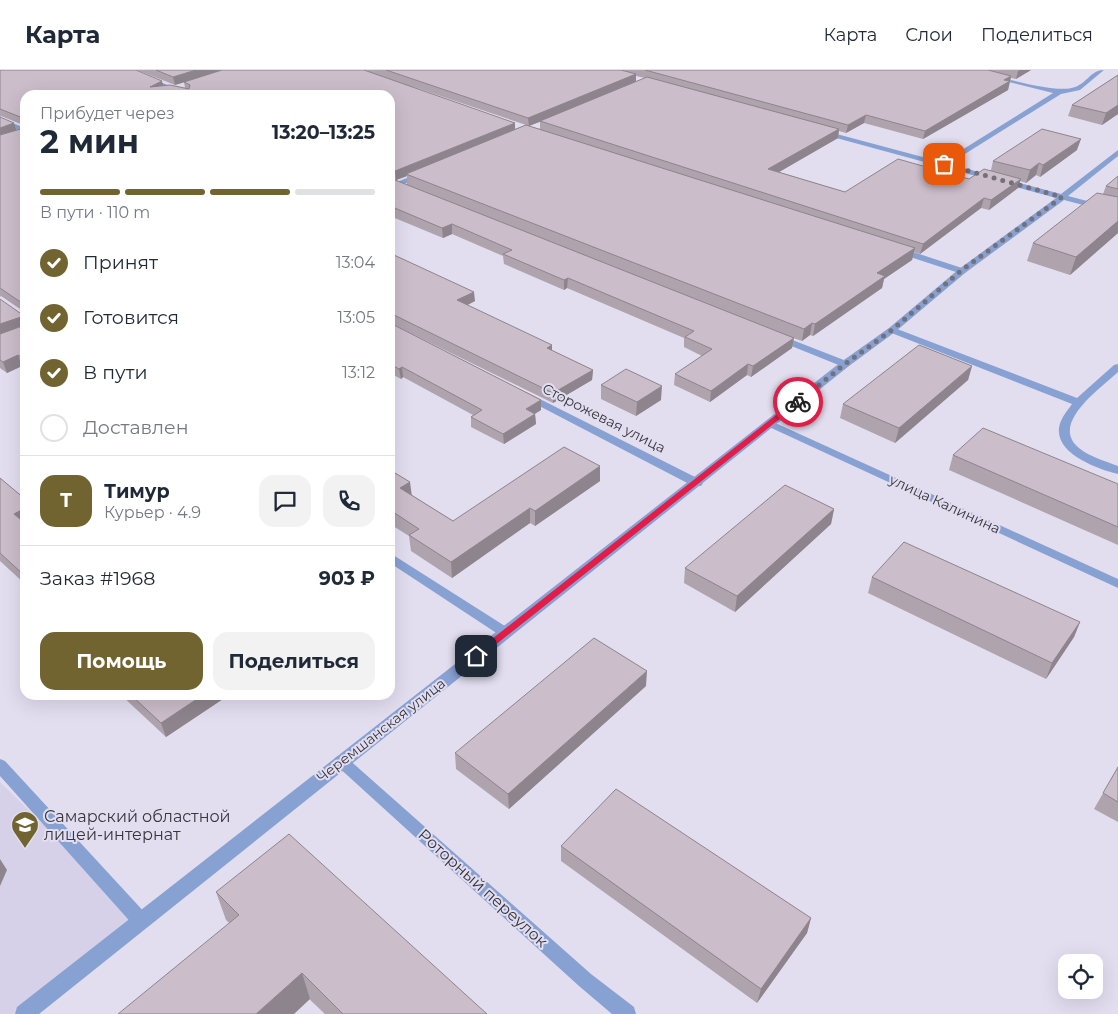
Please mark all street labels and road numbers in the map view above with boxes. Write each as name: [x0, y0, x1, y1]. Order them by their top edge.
street label: Сторожевая улица: [539, 379, 669, 457]
street label: улица Калинина: [886, 470, 1003, 538]
street label: Черемшанская улица: [313, 674, 449, 786]
street label: Роторный переулок: [414, 825, 552, 952]

